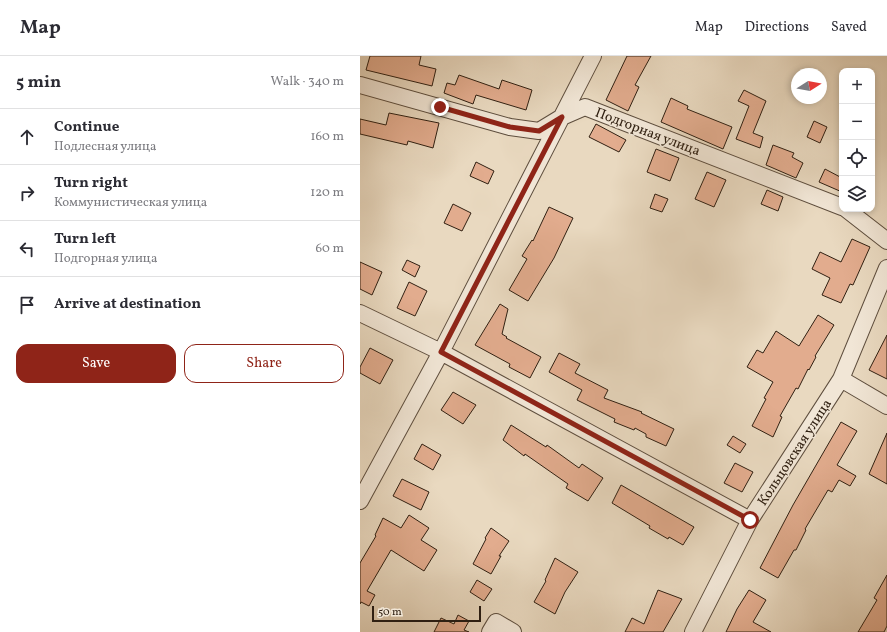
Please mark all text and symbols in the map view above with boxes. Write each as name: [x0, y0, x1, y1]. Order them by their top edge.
text: Map: [20, 15, 61, 41]
text: Map: [695, 18, 723, 37]
text: Directions: [745, 18, 809, 37]
text: Saved: [831, 18, 867, 37]
north arrow: [791, 68, 827, 104]
map controls: [839, 68, 875, 212]
button: +: [839, 68, 875, 104]
text: 5 min: [16, 71, 61, 94]
text: Walk · 340 m: [271, 73, 344, 91]
route end: [431, 98, 449, 116]
street label: Подгорная улица: [592, 104, 703, 161]
button: −: [839, 104, 875, 140]
text: Continue: [54, 117, 119, 138]
icon: ahead: [16, 126, 38, 148]
text: 160 m: [310, 128, 344, 146]
text: Подлесная улица: [54, 138, 157, 156]
button: locate: [839, 140, 875, 176]
text: Turn right: [54, 173, 128, 194]
button: layers: [839, 176, 875, 212]
icon: right: [16, 182, 38, 204]
text: 120 m: [310, 184, 344, 202]
text: Коммунистическая улица: [54, 194, 207, 212]
text: Turn left: [54, 229, 116, 250]
icon: left: [16, 238, 38, 260]
text: 60 m: [316, 240, 344, 258]
text: Подгорная улица: [54, 250, 157, 268]
icon: arrive: [16, 294, 38, 316]
text: Arrive at destination: [54, 294, 201, 315]
button: Save: [16, 344, 176, 383]
button: Share: [184, 344, 344, 383]
street label: Кольцовская улица: [754, 396, 837, 510]
route start: [741, 511, 759, 529]
scale bar: [372, 604, 481, 623]
text: 50 m: [378, 605, 402, 620]

